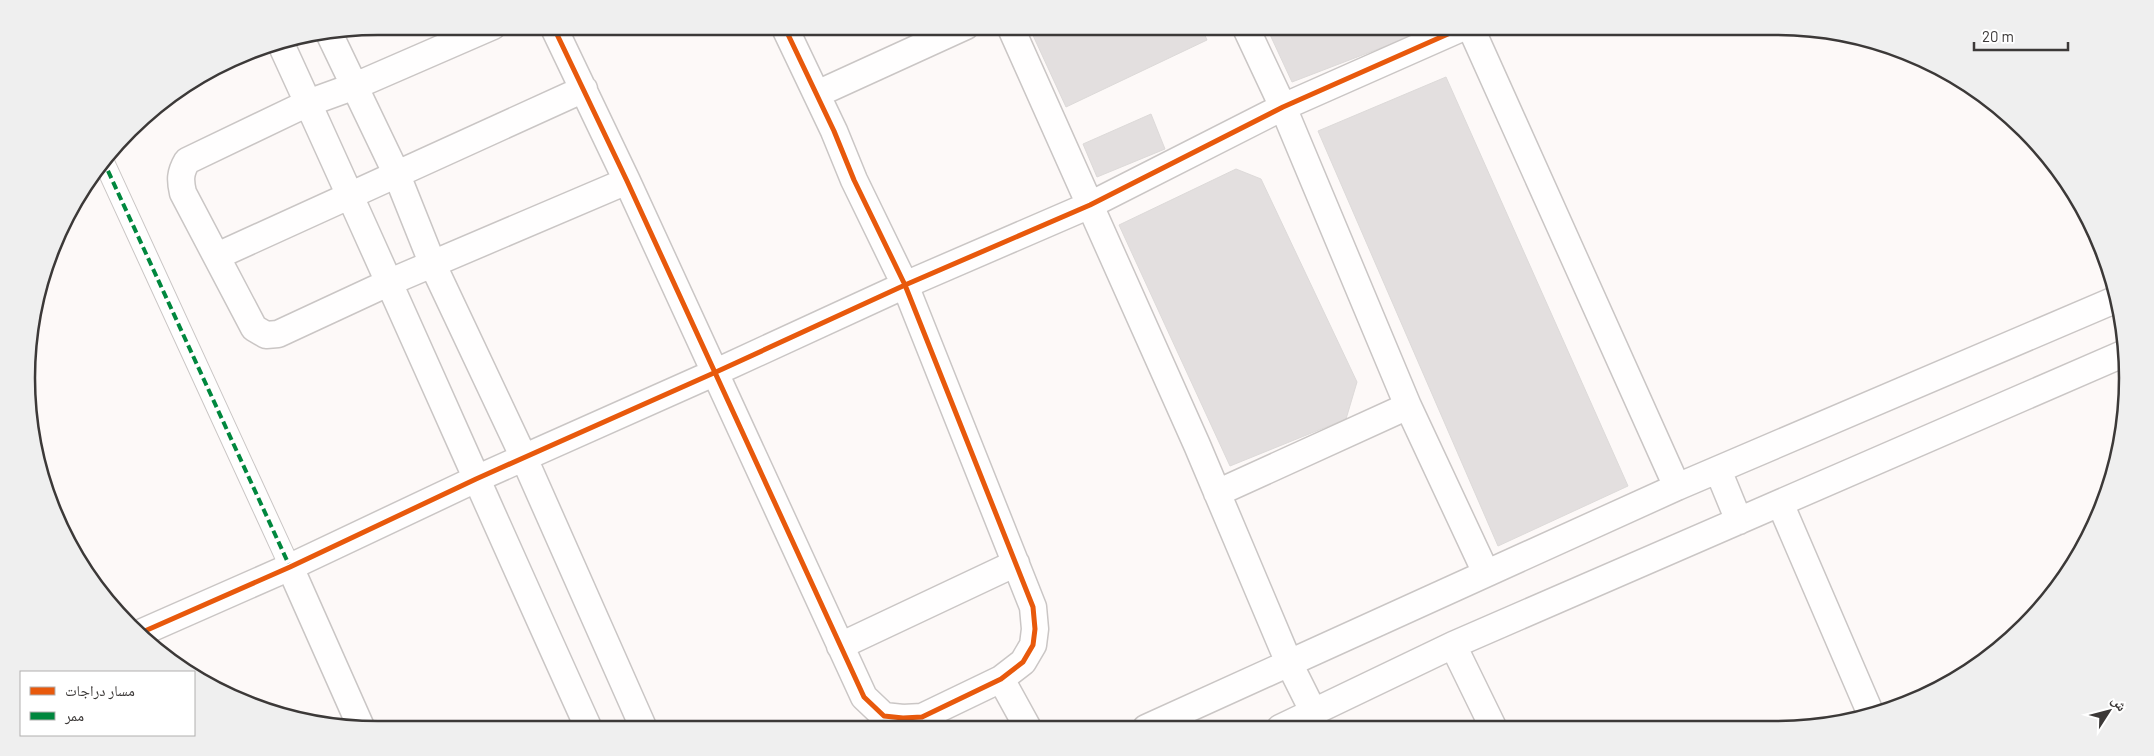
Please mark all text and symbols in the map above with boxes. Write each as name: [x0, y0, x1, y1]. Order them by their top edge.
scale bar: [1974, 20, 2068, 52]
text: 20 m: [1982, 27, 2014, 45]
legend: [20, 671, 195, 736]
text: مسار دراجات: [65, 681, 135, 700]
north arrow: [2084, 686, 2134, 736]
text: ش: [2108, 692, 2131, 715]
text: ممر: [64, 706, 84, 725]

